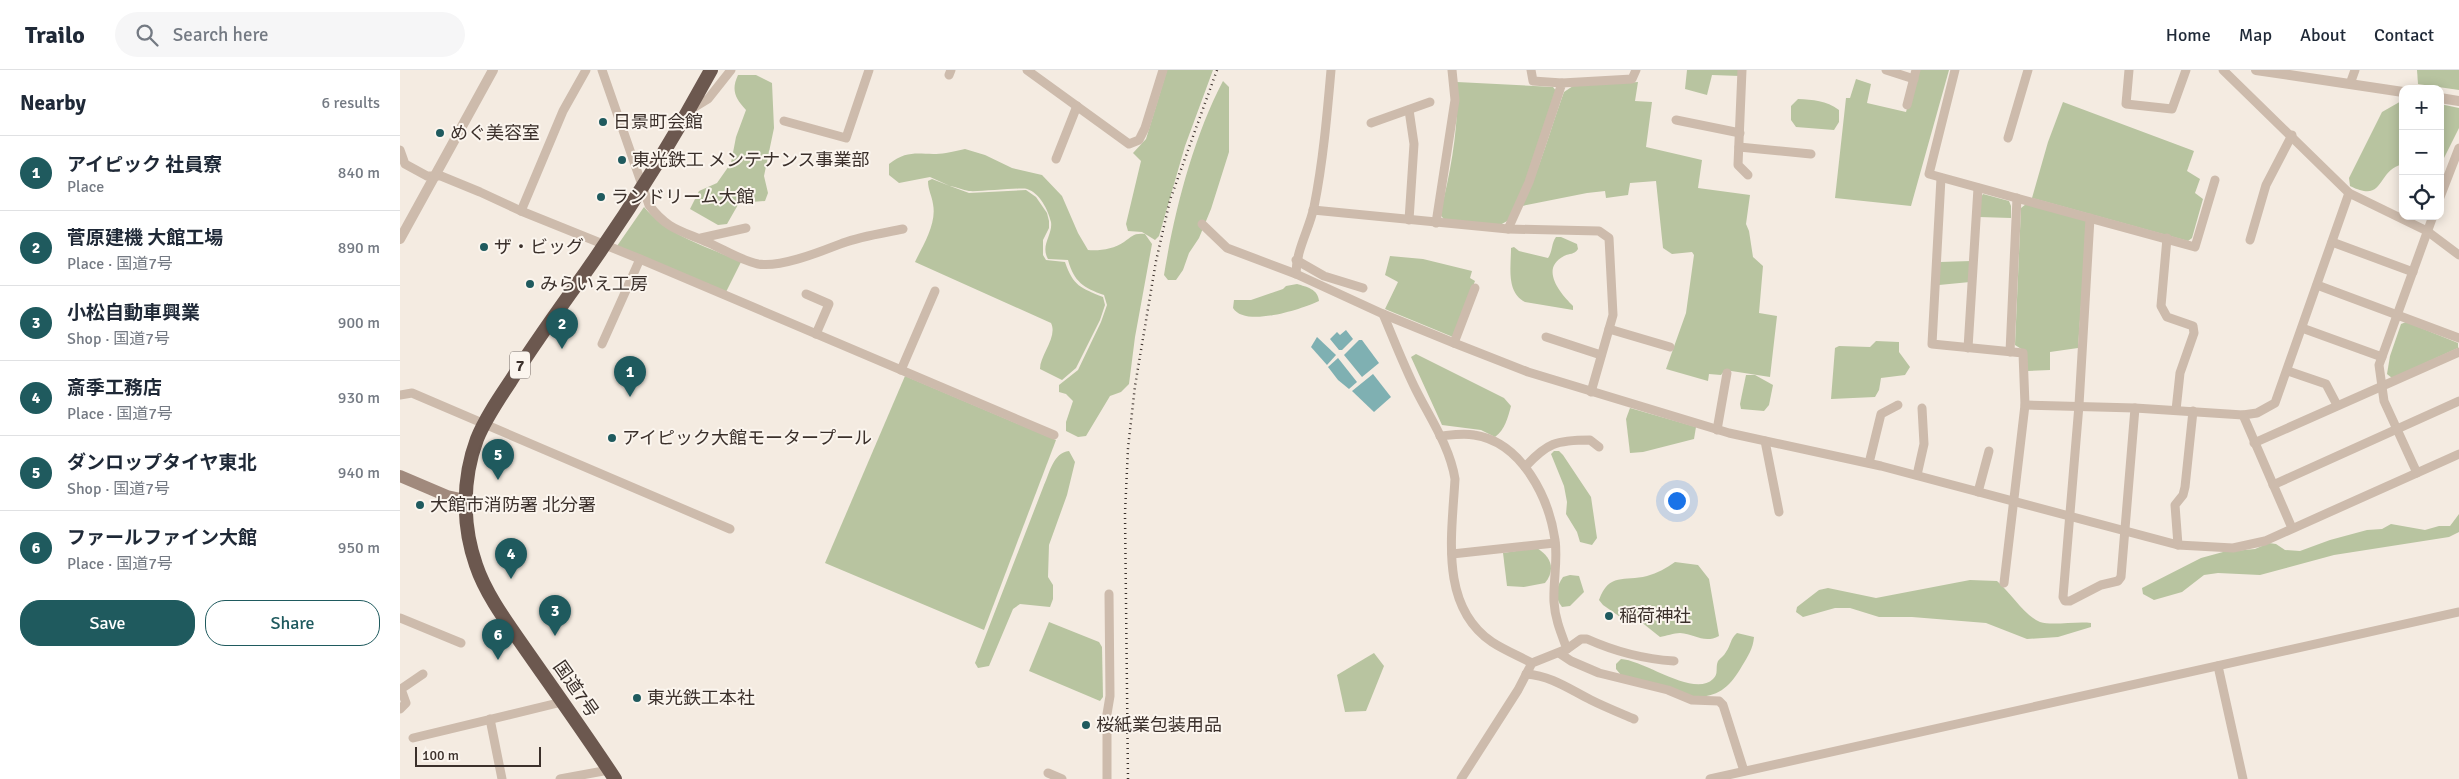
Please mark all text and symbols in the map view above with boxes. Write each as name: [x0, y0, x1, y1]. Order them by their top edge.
search box: [115, 12, 465, 57]
text: Trailo: [25, 20, 85, 50]
icon: search: [133, 21, 161, 49]
text: Search here: [173, 23, 269, 47]
text: Home: [2166, 24, 2211, 46]
text: Map: [2239, 24, 2272, 46]
text: About: [2300, 24, 2346, 46]
text: Contact: [2374, 24, 2434, 46]
map controls: [2399, 85, 2444, 220]
button: +: [2399, 85, 2444, 130]
text: Nearby: [20, 90, 86, 116]
text: 6 results: [321, 93, 380, 113]
place label: 日景町会館: [613, 111, 703, 133]
marker: 日景町会館: [597, 116, 609, 128]
place label: めぐ美容室: [450, 122, 540, 144]
marker: めぐ美容室: [434, 127, 446, 139]
button: −: [2399, 130, 2444, 175]
place label: 東光鉄工 メンテナンス事業部: [632, 149, 870, 171]
text: アイピック 社員寮: [67, 153, 222, 177]
marker: 東光鉄工 メンテナンス事業部: [616, 154, 628, 166]
text: 1: [32, 163, 40, 183]
text: 840 m: [338, 163, 380, 183]
button: locate: [2399, 175, 2444, 220]
text: Place: [67, 177, 104, 197]
place label: ランドリーム大館: [611, 186, 754, 208]
marker: ランドリーム大館: [595, 191, 607, 203]
text: 菅原建機 大館工場: [67, 226, 223, 250]
place label: ザ・ビッグ: [494, 236, 584, 258]
text: 2: [32, 238, 40, 258]
text: 890 m: [338, 238, 380, 258]
marker: ザ・ビッグ: [478, 241, 490, 253]
text: Place · 国道7号: [67, 254, 173, 274]
place label: みらいえ工房: [540, 273, 648, 295]
marker: みらいえ工房: [524, 278, 536, 290]
text: 小松自動車興業: [67, 301, 200, 325]
pin: 2: [546, 308, 578, 349]
text: 3: [32, 313, 40, 333]
text: 900 m: [338, 313, 380, 333]
text: Shop · 国道7号: [67, 329, 170, 349]
road number: 7: [510, 352, 530, 378]
pin: 1: [614, 356, 646, 397]
text: 斎季工務店: [67, 376, 162, 400]
text: 4: [32, 388, 40, 408]
text: 930 m: [338, 388, 380, 408]
text: Place · 国道7号: [67, 404, 173, 424]
place label: アイピック大館モータープール: [622, 427, 872, 449]
marker: アイピック大館モータープール: [606, 432, 618, 444]
pin: 5: [482, 439, 514, 480]
text: ダンロップタイヤ東北: [67, 451, 256, 475]
text: 5: [32, 463, 40, 483]
text: 940 m: [338, 463, 380, 483]
text: Shop · 国道7号: [67, 479, 170, 499]
your location: [1664, 488, 1690, 514]
place label: 大館市消防署 北分署: [430, 494, 596, 516]
marker: 大館市消防署 北分署: [414, 499, 426, 511]
text: ファールファイン大館: [67, 526, 257, 550]
text: 6: [32, 538, 40, 558]
text: 950 m: [338, 538, 380, 558]
pin: 4: [495, 538, 527, 579]
text: Place · 国道7号: [67, 554, 173, 574]
pin: 3: [539, 595, 571, 636]
button: Save: [20, 600, 195, 646]
button: Share: [205, 600, 380, 646]
place label: 稲荷神社: [1619, 605, 1691, 627]
marker: 稲荷神社: [1603, 610, 1615, 622]
pin: 6: [482, 619, 514, 660]
street label: 国道7号: [549, 657, 603, 721]
place label: 東光鉄工本社: [647, 687, 755, 709]
marker: 東光鉄工本社: [631, 692, 643, 704]
place label: 桜紙業包装用品: [1096, 714, 1222, 736]
marker: 桜紙業包装用品: [1080, 719, 1092, 731]
scale bar: [415, 744, 541, 767]
text: 100 m: [422, 747, 459, 764]

